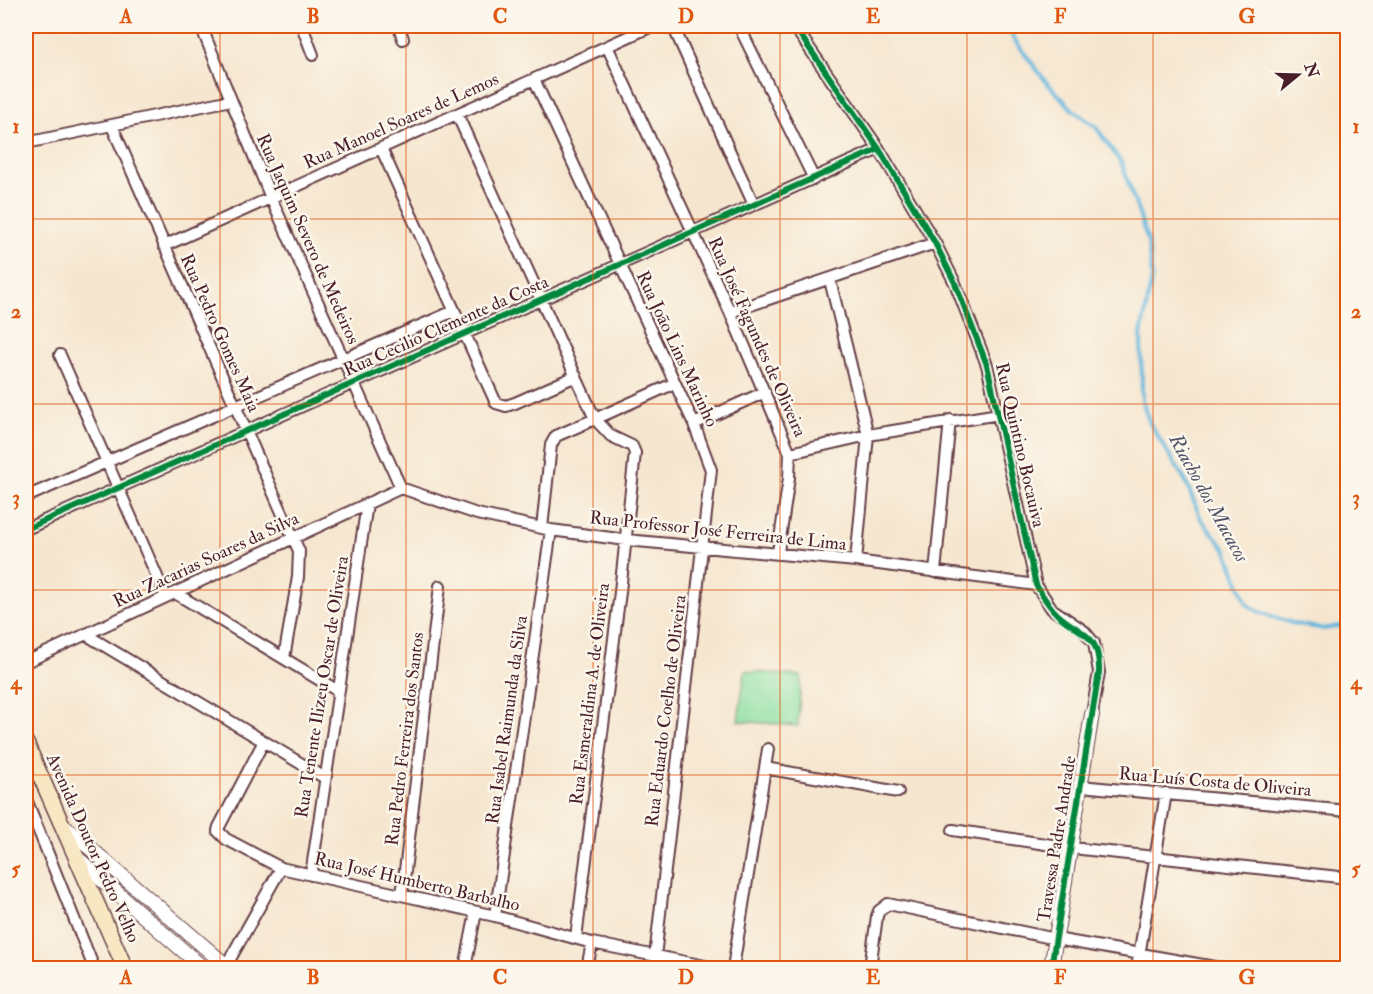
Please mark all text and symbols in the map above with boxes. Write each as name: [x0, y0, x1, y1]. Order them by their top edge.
text: A: [119, 4, 133, 29]
text: B: [306, 4, 320, 29]
text: C: [493, 4, 507, 29]
text: D: [678, 4, 694, 29]
text: E: [866, 4, 881, 29]
text: F: [1054, 4, 1067, 29]
text: G: [1239, 4, 1256, 29]
north arrow: [1268, 45, 1328, 105]
text: N: [1299, 59, 1323, 81]
street label: Rua Manoel Soares de Lemos: [300, 67, 502, 175]
text: 1: [12, 114, 20, 139]
text: 1: [1352, 114, 1360, 139]
street label: Rua Jaquim Severo de Medeiros: [251, 130, 365, 348]
street label: Rua José Fagundes de Oliveira: [702, 233, 812, 441]
street label: Rua Pedro Gomes Maia: [175, 250, 265, 416]
street label: Rua João Lins Marinho: [631, 267, 723, 431]
street label: Rua Cecilio Clemente da Costa: [340, 270, 553, 382]
text: 2: [11, 299, 21, 324]
text: 2: [1351, 299, 1361, 324]
street label: Rua Quintino Bocauiva: [990, 360, 1050, 530]
water label: Riacho dos Macacos: [1163, 429, 1255, 567]
text: 3: [12, 485, 20, 510]
text: 3: [1352, 485, 1360, 510]
street label: Rua Professor José Ferreira de Lima: [588, 506, 848, 556]
street label: Rua Zacarias Soares da Silva: [109, 507, 303, 613]
street label: Rua Tenente Ilizeu Oscar de Oliveira: [290, 554, 354, 820]
street label: Rua Esmeraldina A. de Oliveira: [565, 581, 615, 806]
street label: Rua Eduardo Coelho de Oliveira: [640, 593, 692, 828]
street label: Rua Isabel Raimunda da Silva: [481, 613, 533, 826]
street label: Rua Pedro Ferreira dos Santos: [380, 631, 430, 847]
text: 4: [10, 670, 23, 695]
text: 4: [1350, 670, 1363, 695]
street label: Avenida Doutor Pedro Velho: [40, 749, 145, 946]
street label: Travessa Padre Andrade: [1032, 754, 1082, 924]
street label: Rua Luís Costa de Oliveira: [1118, 762, 1313, 802]
street label: Rua José Humberto Barbalho: [312, 847, 522, 917]
text: 5: [12, 856, 22, 881]
text: 5: [1352, 856, 1362, 881]
text: A: [119, 965, 133, 990]
text: B: [306, 965, 320, 990]
text: C: [493, 965, 507, 990]
text: D: [678, 965, 694, 990]
text: E: [866, 965, 881, 990]
text: F: [1054, 965, 1067, 990]
text: G: [1239, 965, 1256, 990]

